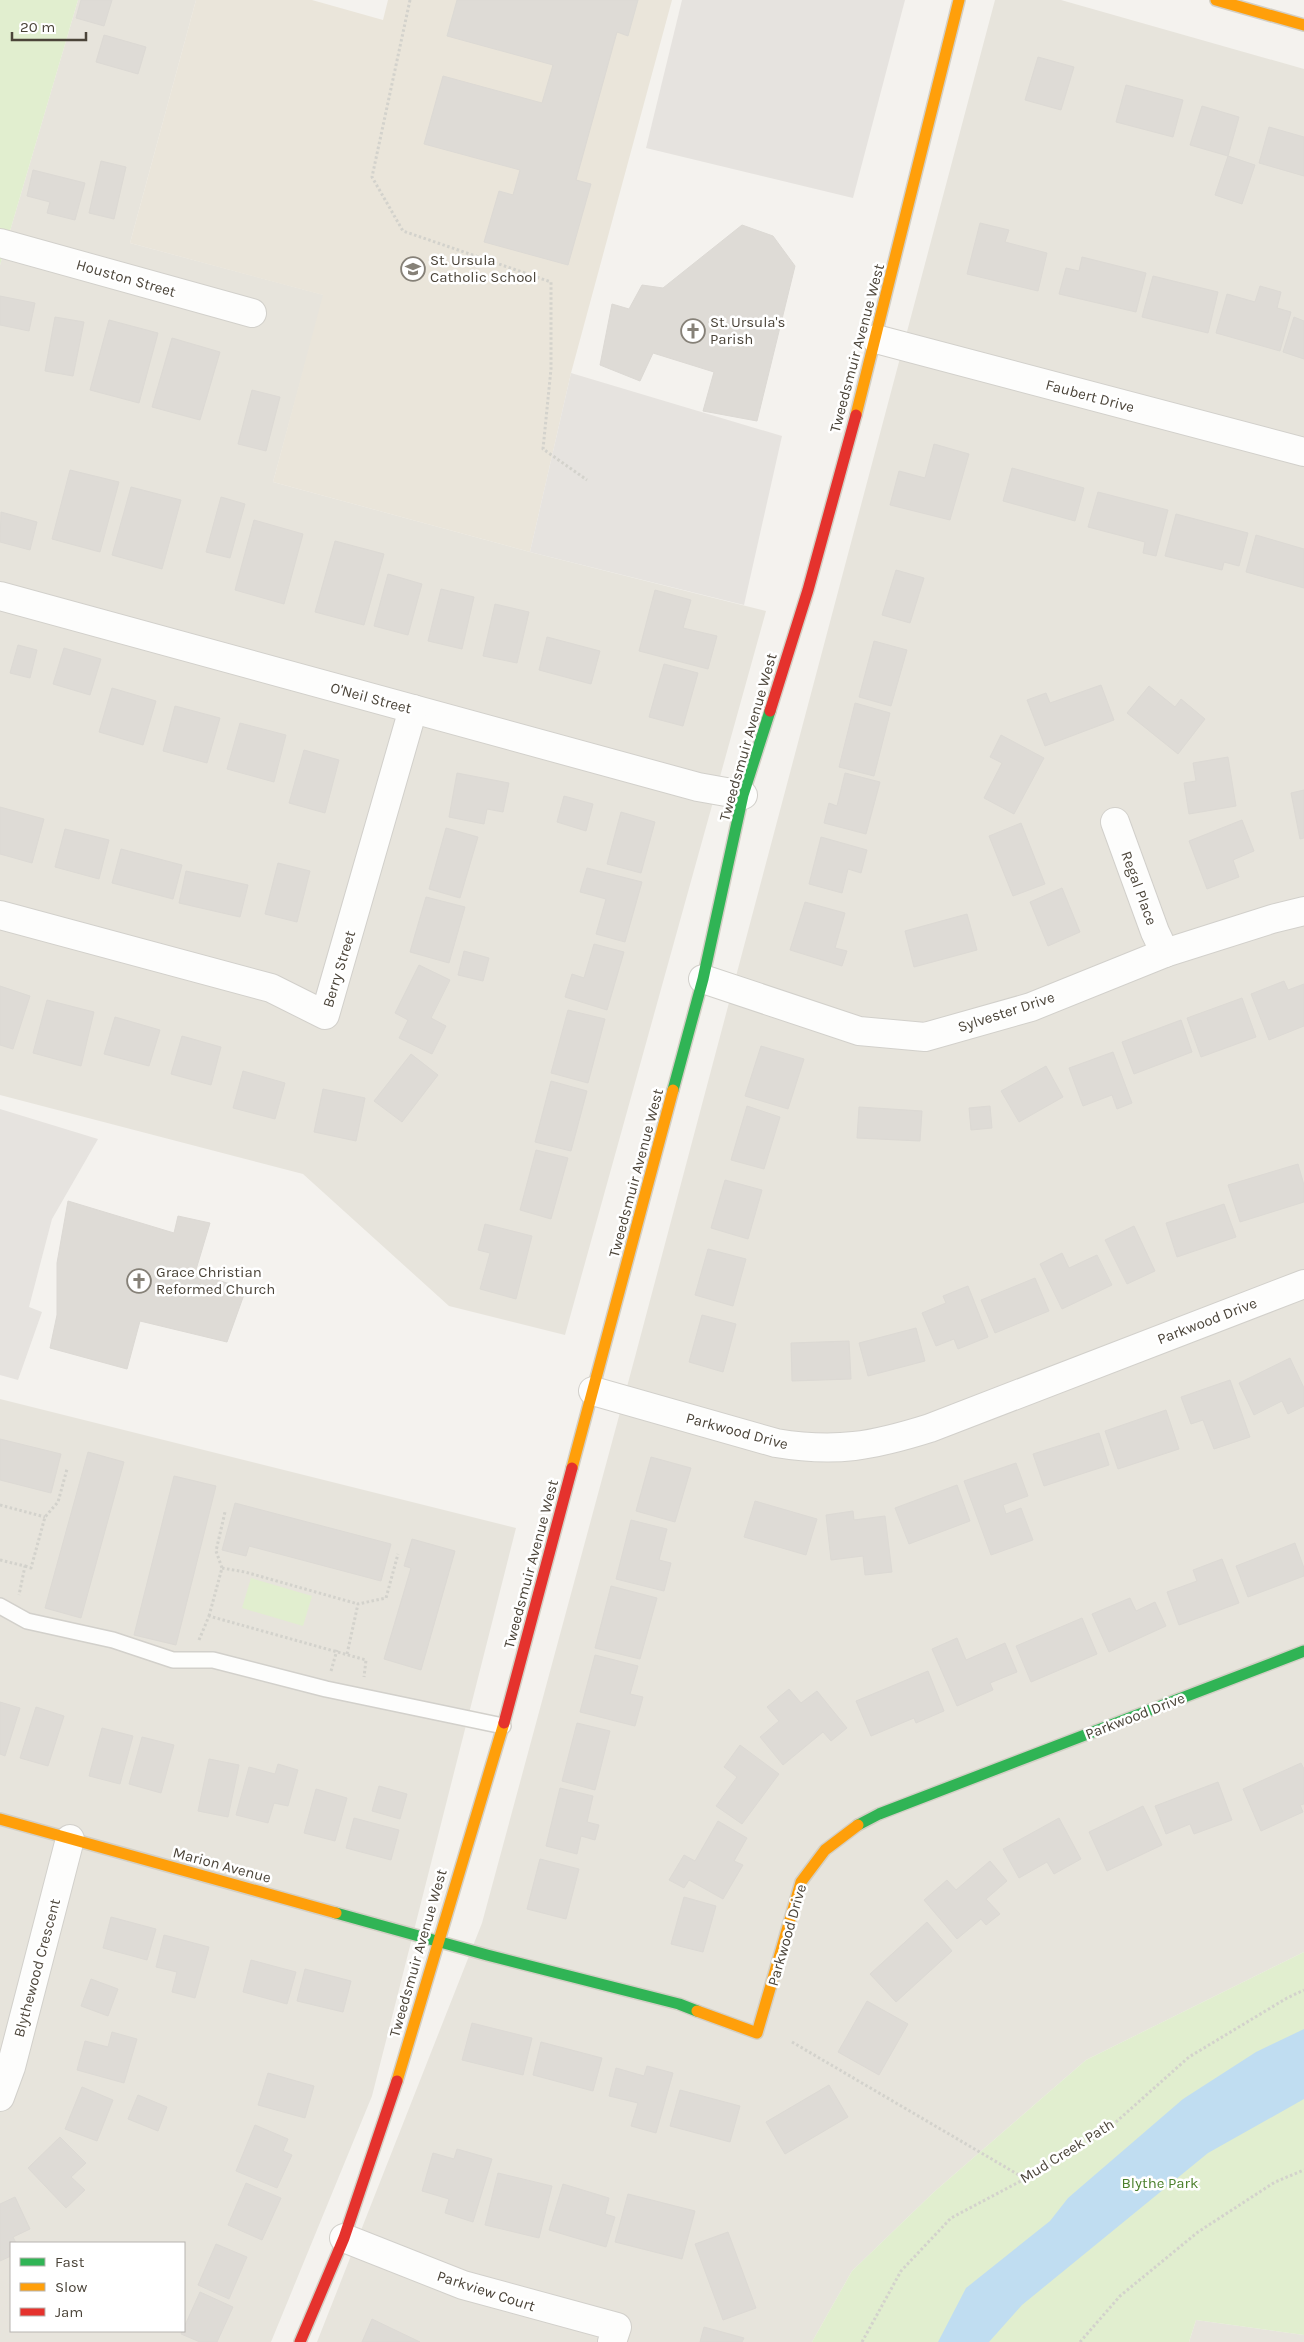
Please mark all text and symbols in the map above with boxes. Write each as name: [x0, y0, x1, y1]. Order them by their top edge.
scale bar: [12, 10, 86, 42]
text: 20 m: [20, 18, 55, 36]
place label: St. Ursula Catholic School: [430, 251, 537, 286]
street label: Houston Street: [74, 255, 178, 301]
school or university icon: St. Ursula Catholic School: [400, 256, 426, 282]
street label: Tweedsmuir Avenue West: [826, 261, 888, 434]
place label: St. Ursula's Parish: [710, 313, 786, 348]
church icon: St. Ursula's Parish: [680, 318, 706, 344]
street label: Faubert Drive: [1044, 376, 1136, 416]
street label: Tweedsmuir Avenue West: [715, 651, 781, 823]
street label: O'Neil Street: [329, 679, 414, 718]
street label: Regal Place: [1117, 848, 1161, 928]
street label: Berry Street: [319, 928, 359, 1010]
street label: Sylvester Drive: [955, 988, 1057, 1036]
street label: Tweedsmuir Avenue West: [605, 1086, 667, 1259]
place label: Grace Christian Reformed Church: [156, 1263, 275, 1298]
church icon: Grace Christian Reformed Church: [126, 1268, 152, 1294]
street label: Parkwood Drive: [1155, 1294, 1259, 1348]
street label: Parkwood Drive: [684, 1409, 790, 1453]
street label: Tweedsmuir Avenue West: [500, 1477, 562, 1650]
street label: Parkwood Drive: [1083, 1689, 1187, 1743]
street label: Marion Avenue: [171, 1843, 273, 1887]
street label: Tweedsmuir Avenue West: [385, 1867, 451, 2039]
street label: Parkwood Drive: [764, 1882, 810, 1988]
street label: Blythewood Crescent: [10, 1896, 64, 2039]
street label: Mud Creek Path: [1017, 2115, 1117, 2187]
park label: Blythe Park: [1122, 2174, 1198, 2192]
legend: [10, 2242, 185, 2332]
text: Fast: [55, 2253, 85, 2271]
street label: Parkview Court: [435, 2267, 538, 2315]
text: Slow: [55, 2278, 87, 2296]
text: Jam: [55, 2303, 83, 2321]

